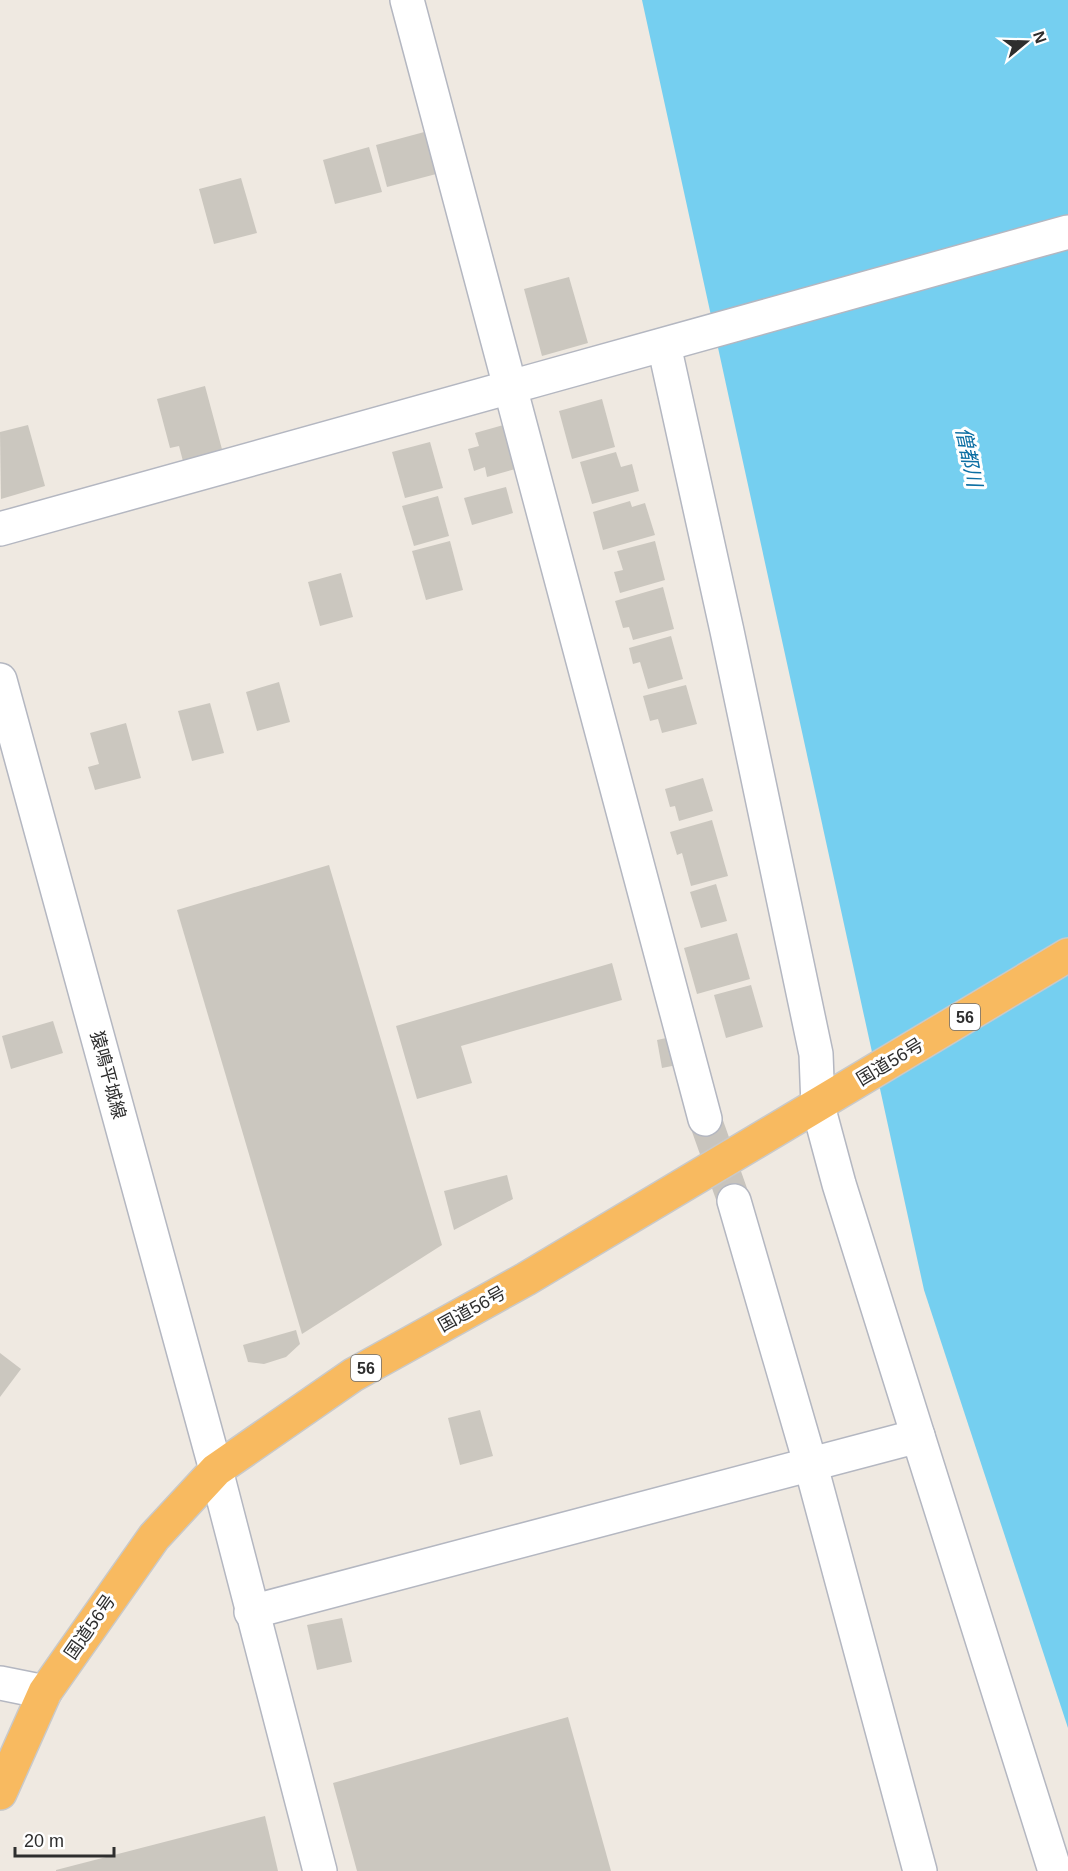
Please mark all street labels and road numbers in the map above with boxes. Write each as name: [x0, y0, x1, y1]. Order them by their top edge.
road number: 56: [950, 1004, 980, 1030]
street label: 猿鳴平城線: [87, 1029, 129, 1121]
street label: 国道56号: [853, 1034, 927, 1090]
street label: 国道56号: [435, 1282, 509, 1336]
road number: 56: [351, 1355, 381, 1381]
street label: 国道56号: [61, 1591, 119, 1663]

